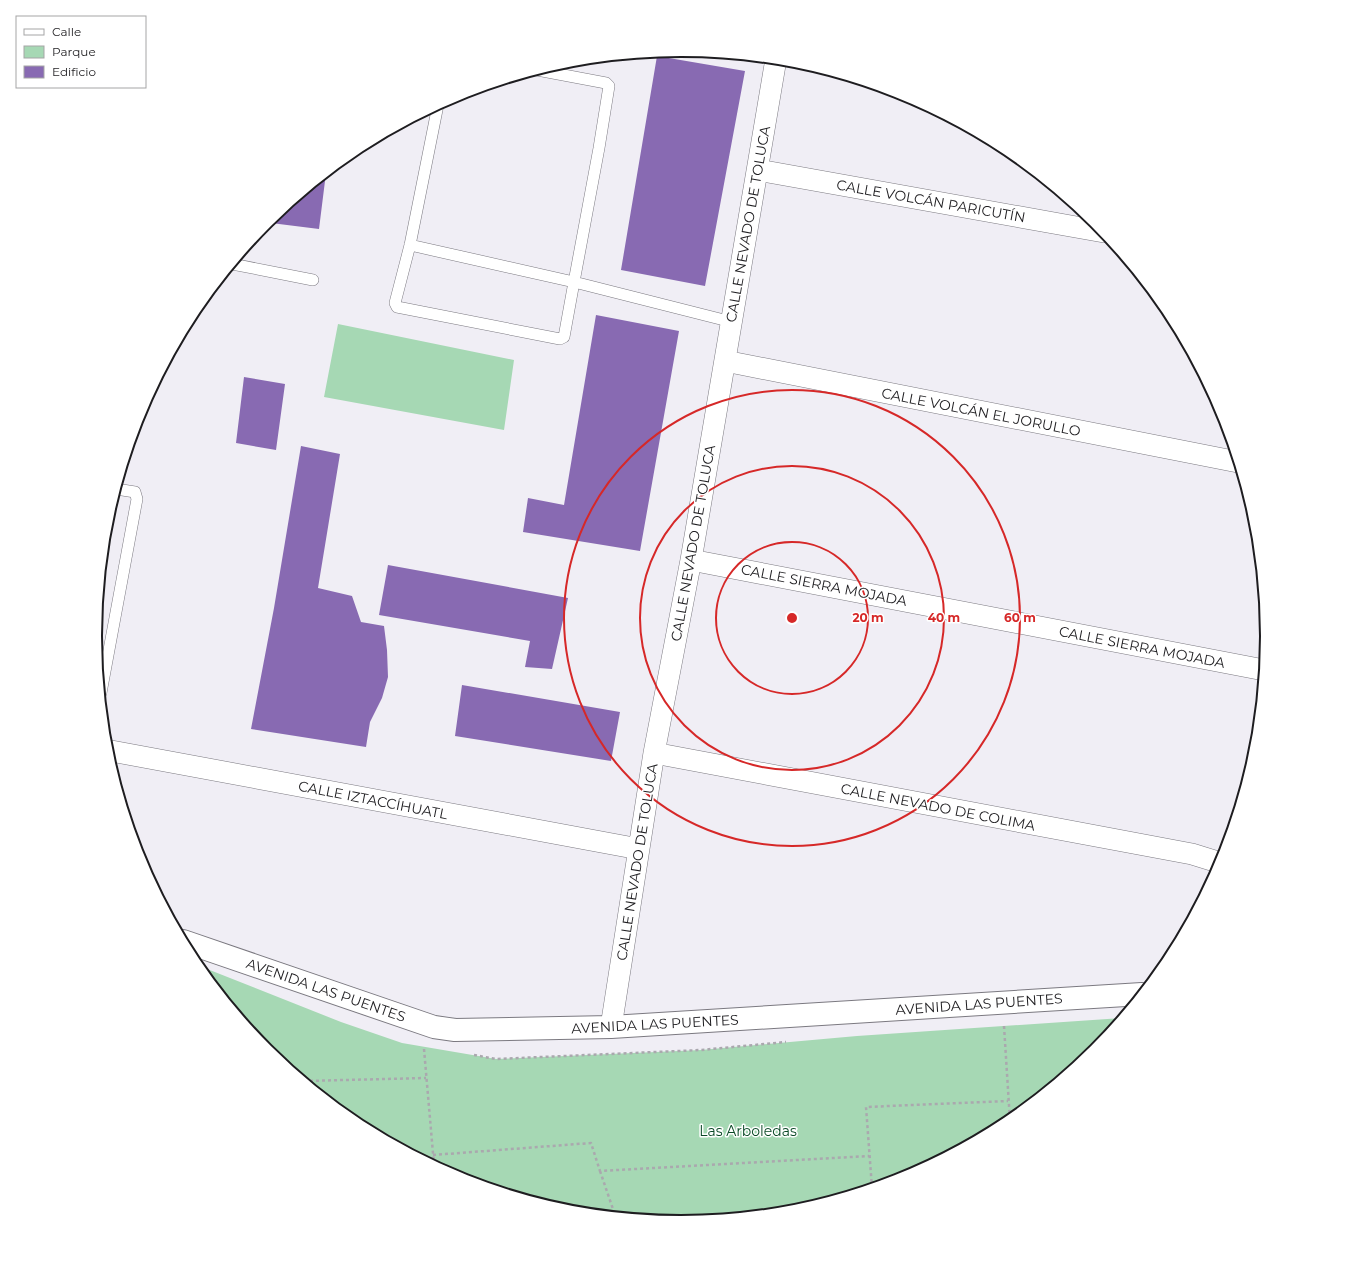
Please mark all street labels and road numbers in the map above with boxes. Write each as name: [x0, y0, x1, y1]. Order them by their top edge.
street label: CALLE NEVADO DE TOLUCA: [722, 123, 774, 324]
street label: CALLE VOLCÁN PARICUTÍN: [835, 176, 1027, 226]
street label: CALLE VOLCÁN EL JORULLO: [880, 384, 1082, 440]
street label: CALLE NEVADO DE TOLUCA: [667, 442, 719, 643]
street label: CALLE SIERRA MOJADA: [740, 560, 909, 610]
street label: CALLE SIERRA MOJADA: [1058, 622, 1227, 672]
street label: CALLE NEVADO DE TOLUCA: [613, 761, 662, 962]
street label: CALLE IZTACCÍHUATL: [297, 777, 450, 823]
street label: CALLE NEVADO DE COLIMA: [839, 779, 1038, 835]
street label: AVENIDA LAS PUENTES: [244, 954, 408, 1026]
street label: AVENIDA LAS PUENTES: [895, 989, 1063, 1019]
street label: AVENIDA LAS PUENTES: [571, 1011, 739, 1037]

